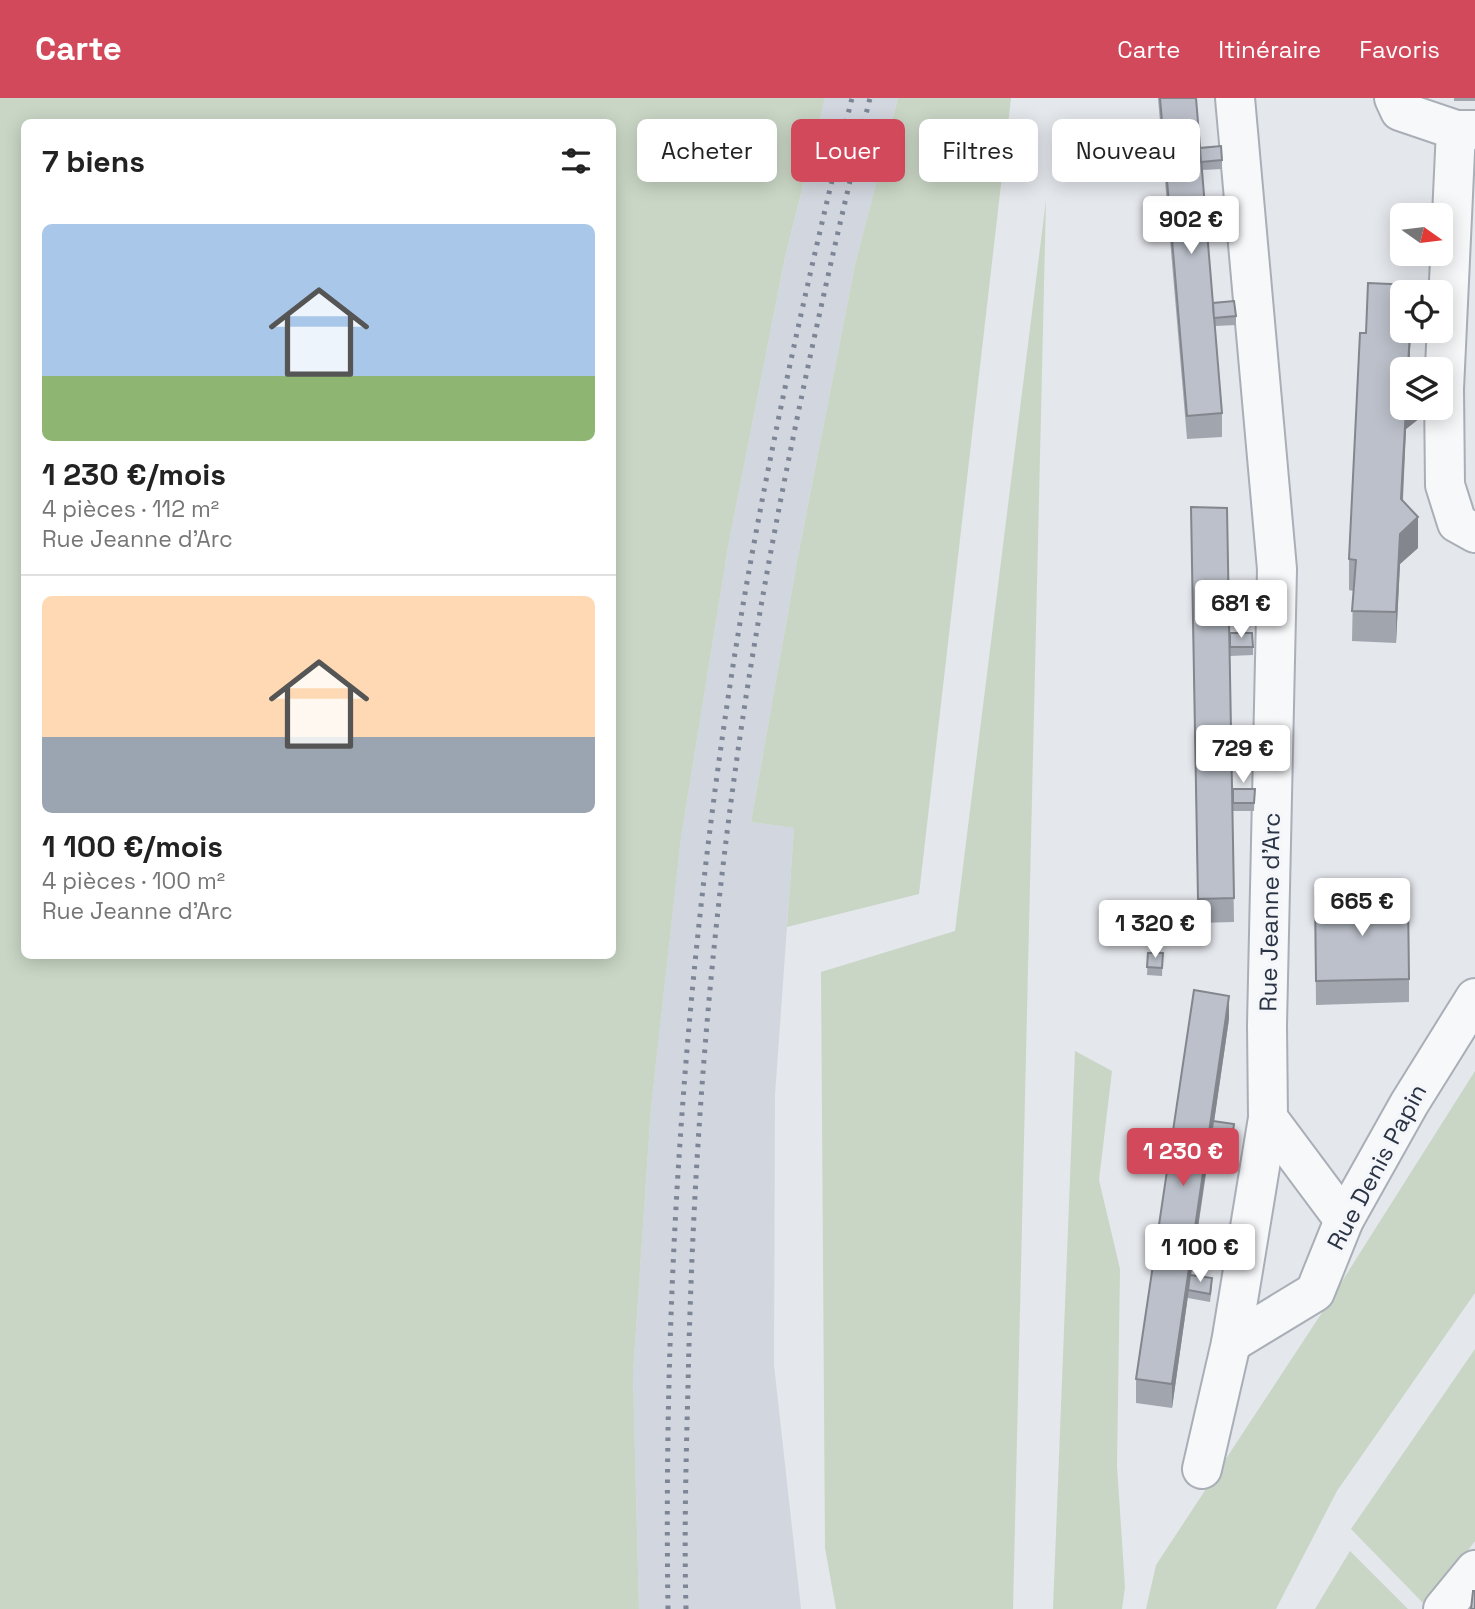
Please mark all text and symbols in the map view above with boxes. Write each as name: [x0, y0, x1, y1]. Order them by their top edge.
text: Carte: [35, 28, 122, 70]
text: Carte: [1117, 34, 1180, 65]
text: Itinéraire: [1218, 34, 1321, 65]
text: Favoris: [1359, 34, 1440, 65]
chip: Acheter: [637, 119, 777, 182]
chip: Louer: [791, 119, 905, 182]
chip: Filtres: [919, 119, 1038, 182]
chip: Nouveau: [1052, 119, 1200, 182]
text: 7 biens: [42, 142, 145, 181]
icon: filters: [557, 142, 595, 180]
pin: 902 €: [1142, 197, 1240, 256]
north arrow: [1390, 203, 1452, 266]
map controls: [1390, 203, 1453, 420]
text: 902 €: [1159, 204, 1223, 234]
icon: home: [256, 269, 382, 395]
button: locate: [1390, 280, 1453, 343]
button: layers: [1390, 357, 1453, 420]
text: 1 230 €/mois: [42, 455, 226, 494]
text: 4 pièces · 112 m²: [42, 494, 219, 524]
text: Rue Jeanne d'Arc: [42, 524, 233, 554]
pin: 681 €: [1192, 580, 1290, 640]
text: 681 €: [1211, 588, 1271, 618]
icon: home: [256, 641, 382, 767]
pin: 729 €: [1194, 726, 1292, 785]
text: 729 €: [1212, 733, 1274, 763]
street label: Rue Jeanne d'Arc: [1252, 812, 1287, 1012]
text: 1 100 €/mois: [42, 827, 223, 866]
text: 4 pièces · 100 m²: [42, 866, 225, 896]
pin: 665 €: [1313, 878, 1411, 938]
text: 665 €: [1330, 886, 1394, 916]
text: Rue Jeanne d'Arc: [42, 896, 233, 926]
pin: 1 320 €: [1090, 900, 1220, 960]
text: 1 320 €: [1115, 908, 1195, 938]
street label: Rue Denis Papin: [1320, 1078, 1433, 1255]
pin: 1 230 €: [1118, 1128, 1248, 1188]
text: 1 230 €: [1143, 1136, 1223, 1166]
pin: 1 100 €: [1135, 1224, 1265, 1284]
text: 1 100 €: [1161, 1232, 1239, 1262]

